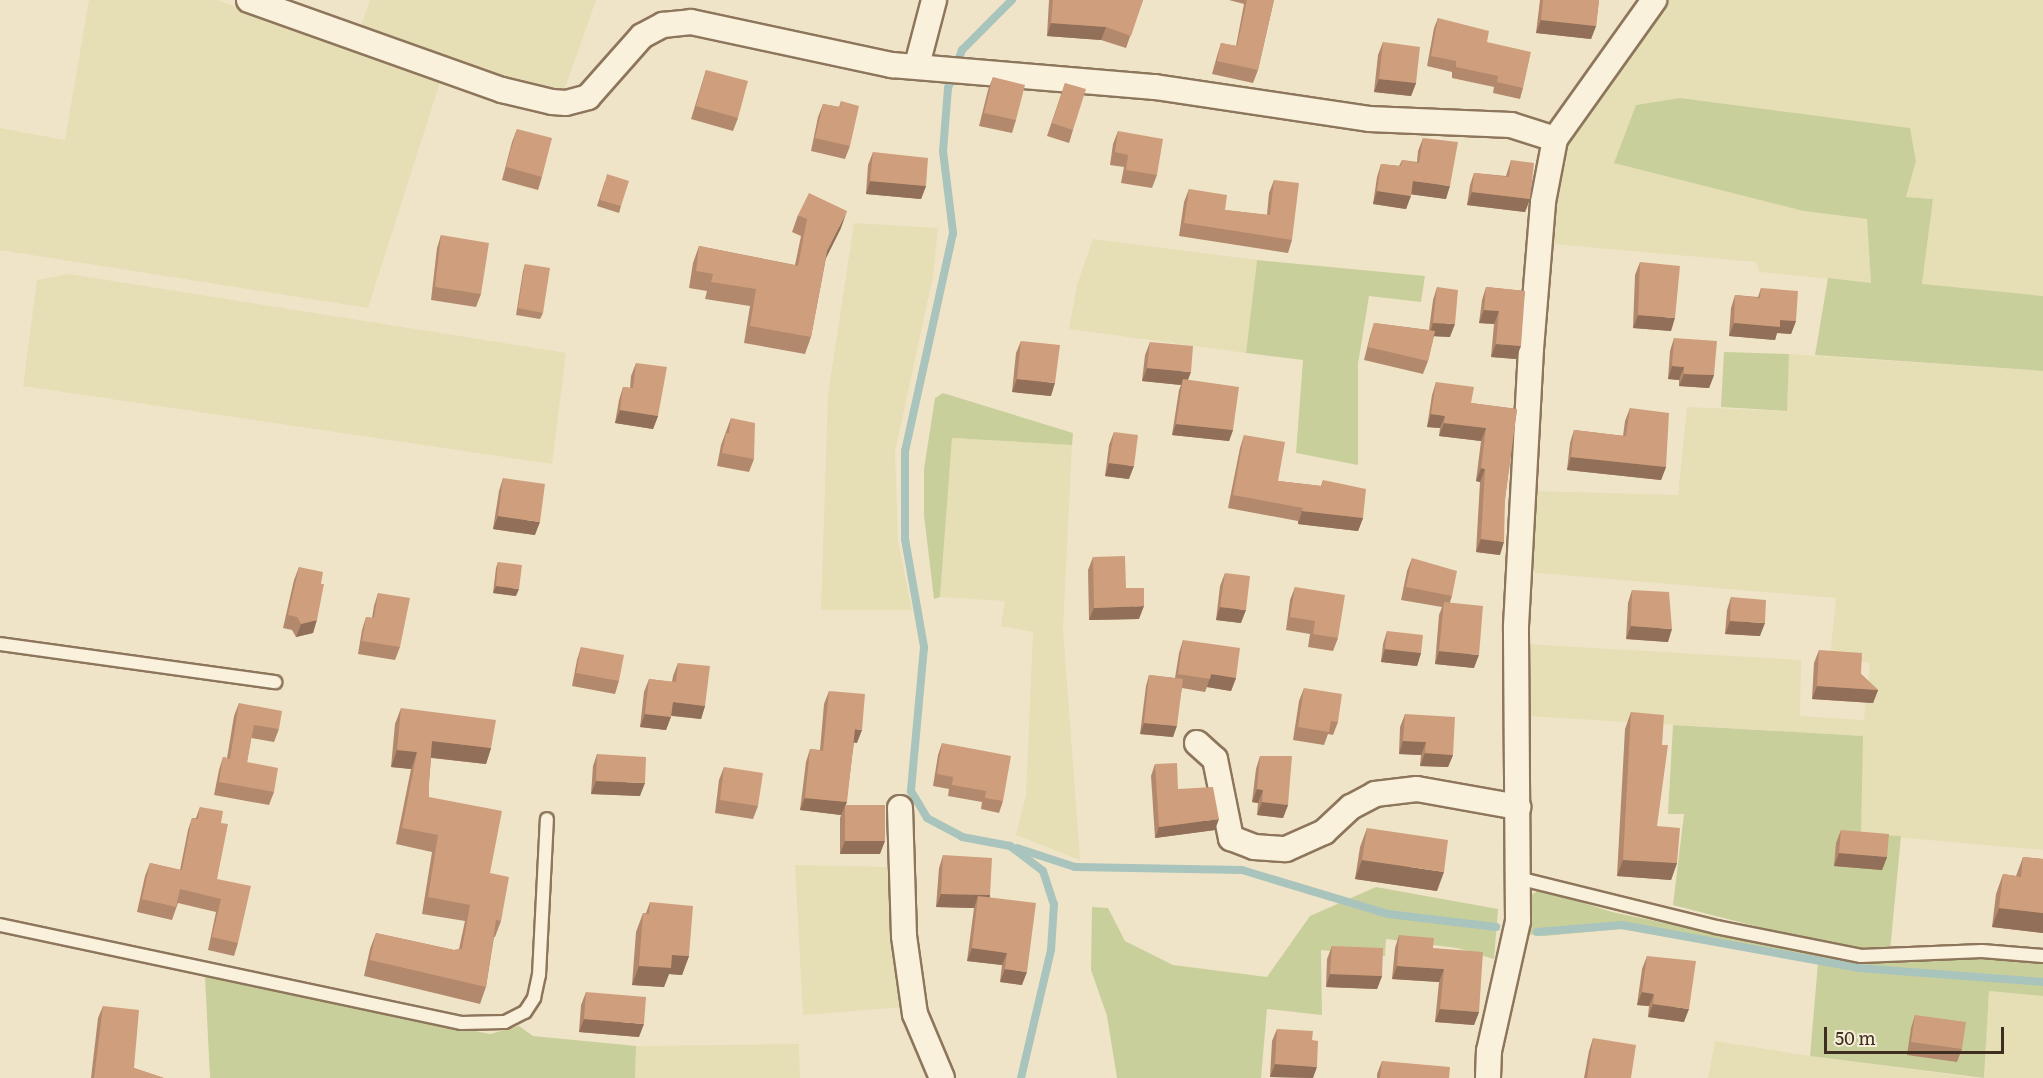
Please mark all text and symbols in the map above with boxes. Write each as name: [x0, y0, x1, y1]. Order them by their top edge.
scale bar: [1827, 1015, 2007, 1053]
text: 50 m: [1835, 1024, 1876, 1051]

